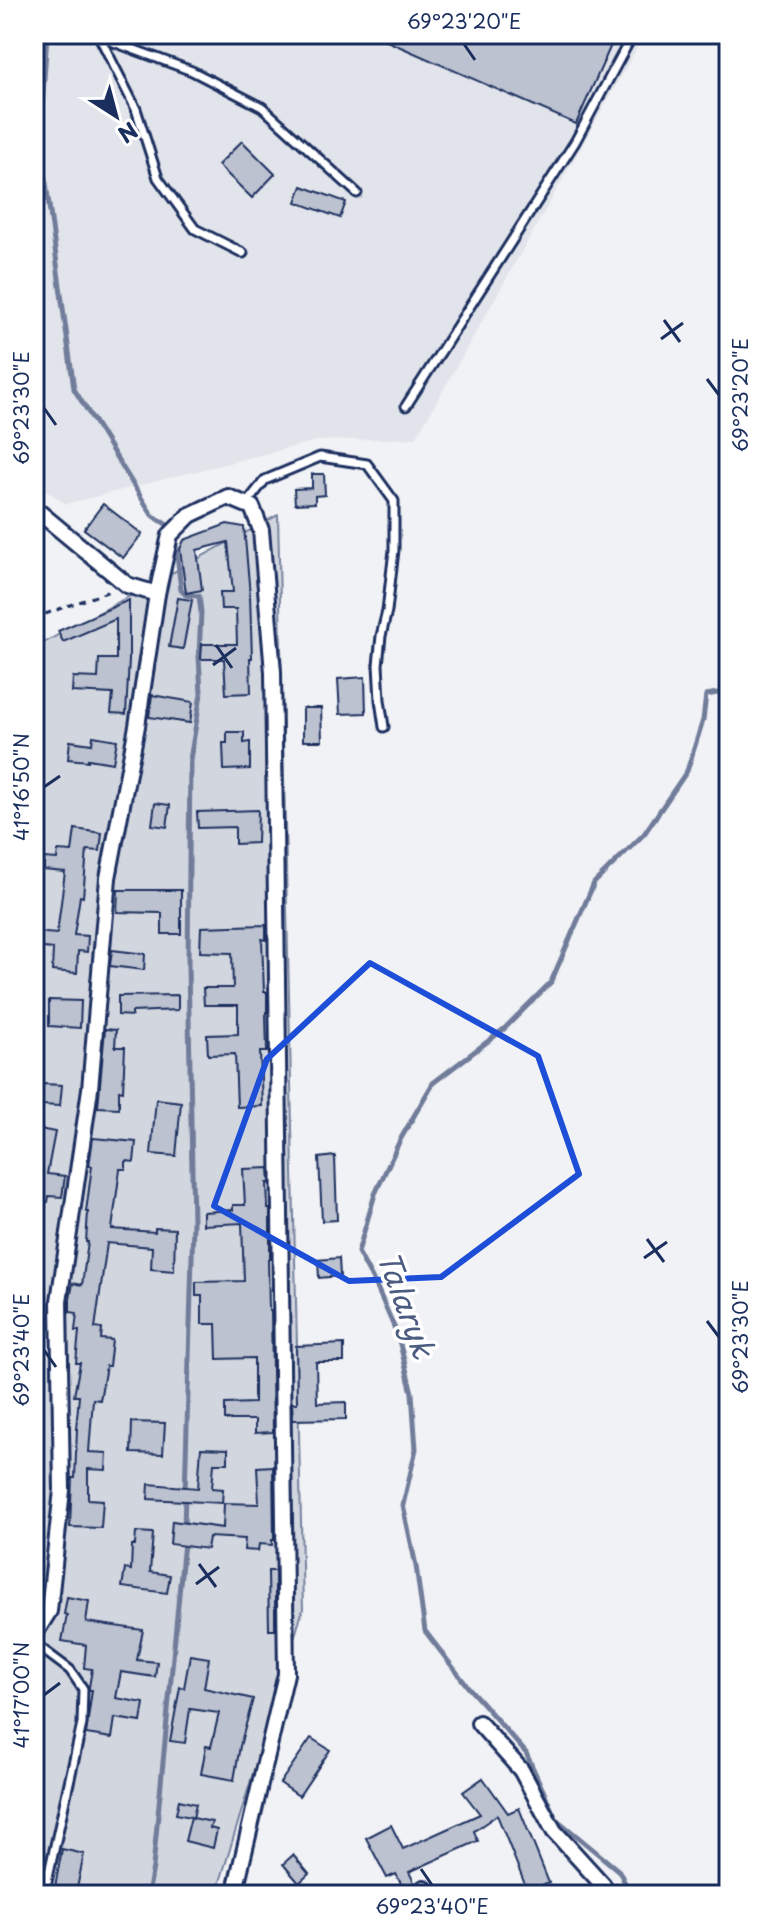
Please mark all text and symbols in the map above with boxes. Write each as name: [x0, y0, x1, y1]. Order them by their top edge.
text: 69°23'20"E: [407, 6, 521, 36]
north arrow: [76, 76, 156, 156]
text: N: [112, 115, 145, 152]
text: 69°23'20"E: [725, 338, 755, 452]
text: 69°23'30"E: [6, 351, 36, 465]
text: 41°16'50"N: [6, 733, 36, 841]
water label: Talaryk: [367, 1244, 448, 1364]
text: 69°23'30"E: [725, 1280, 755, 1394]
text: 69°23'40"E: [6, 1293, 36, 1407]
text: 41°17'00"N: [6, 1641, 36, 1749]
text: 69°23'40"E: [375, 1891, 489, 1921]

